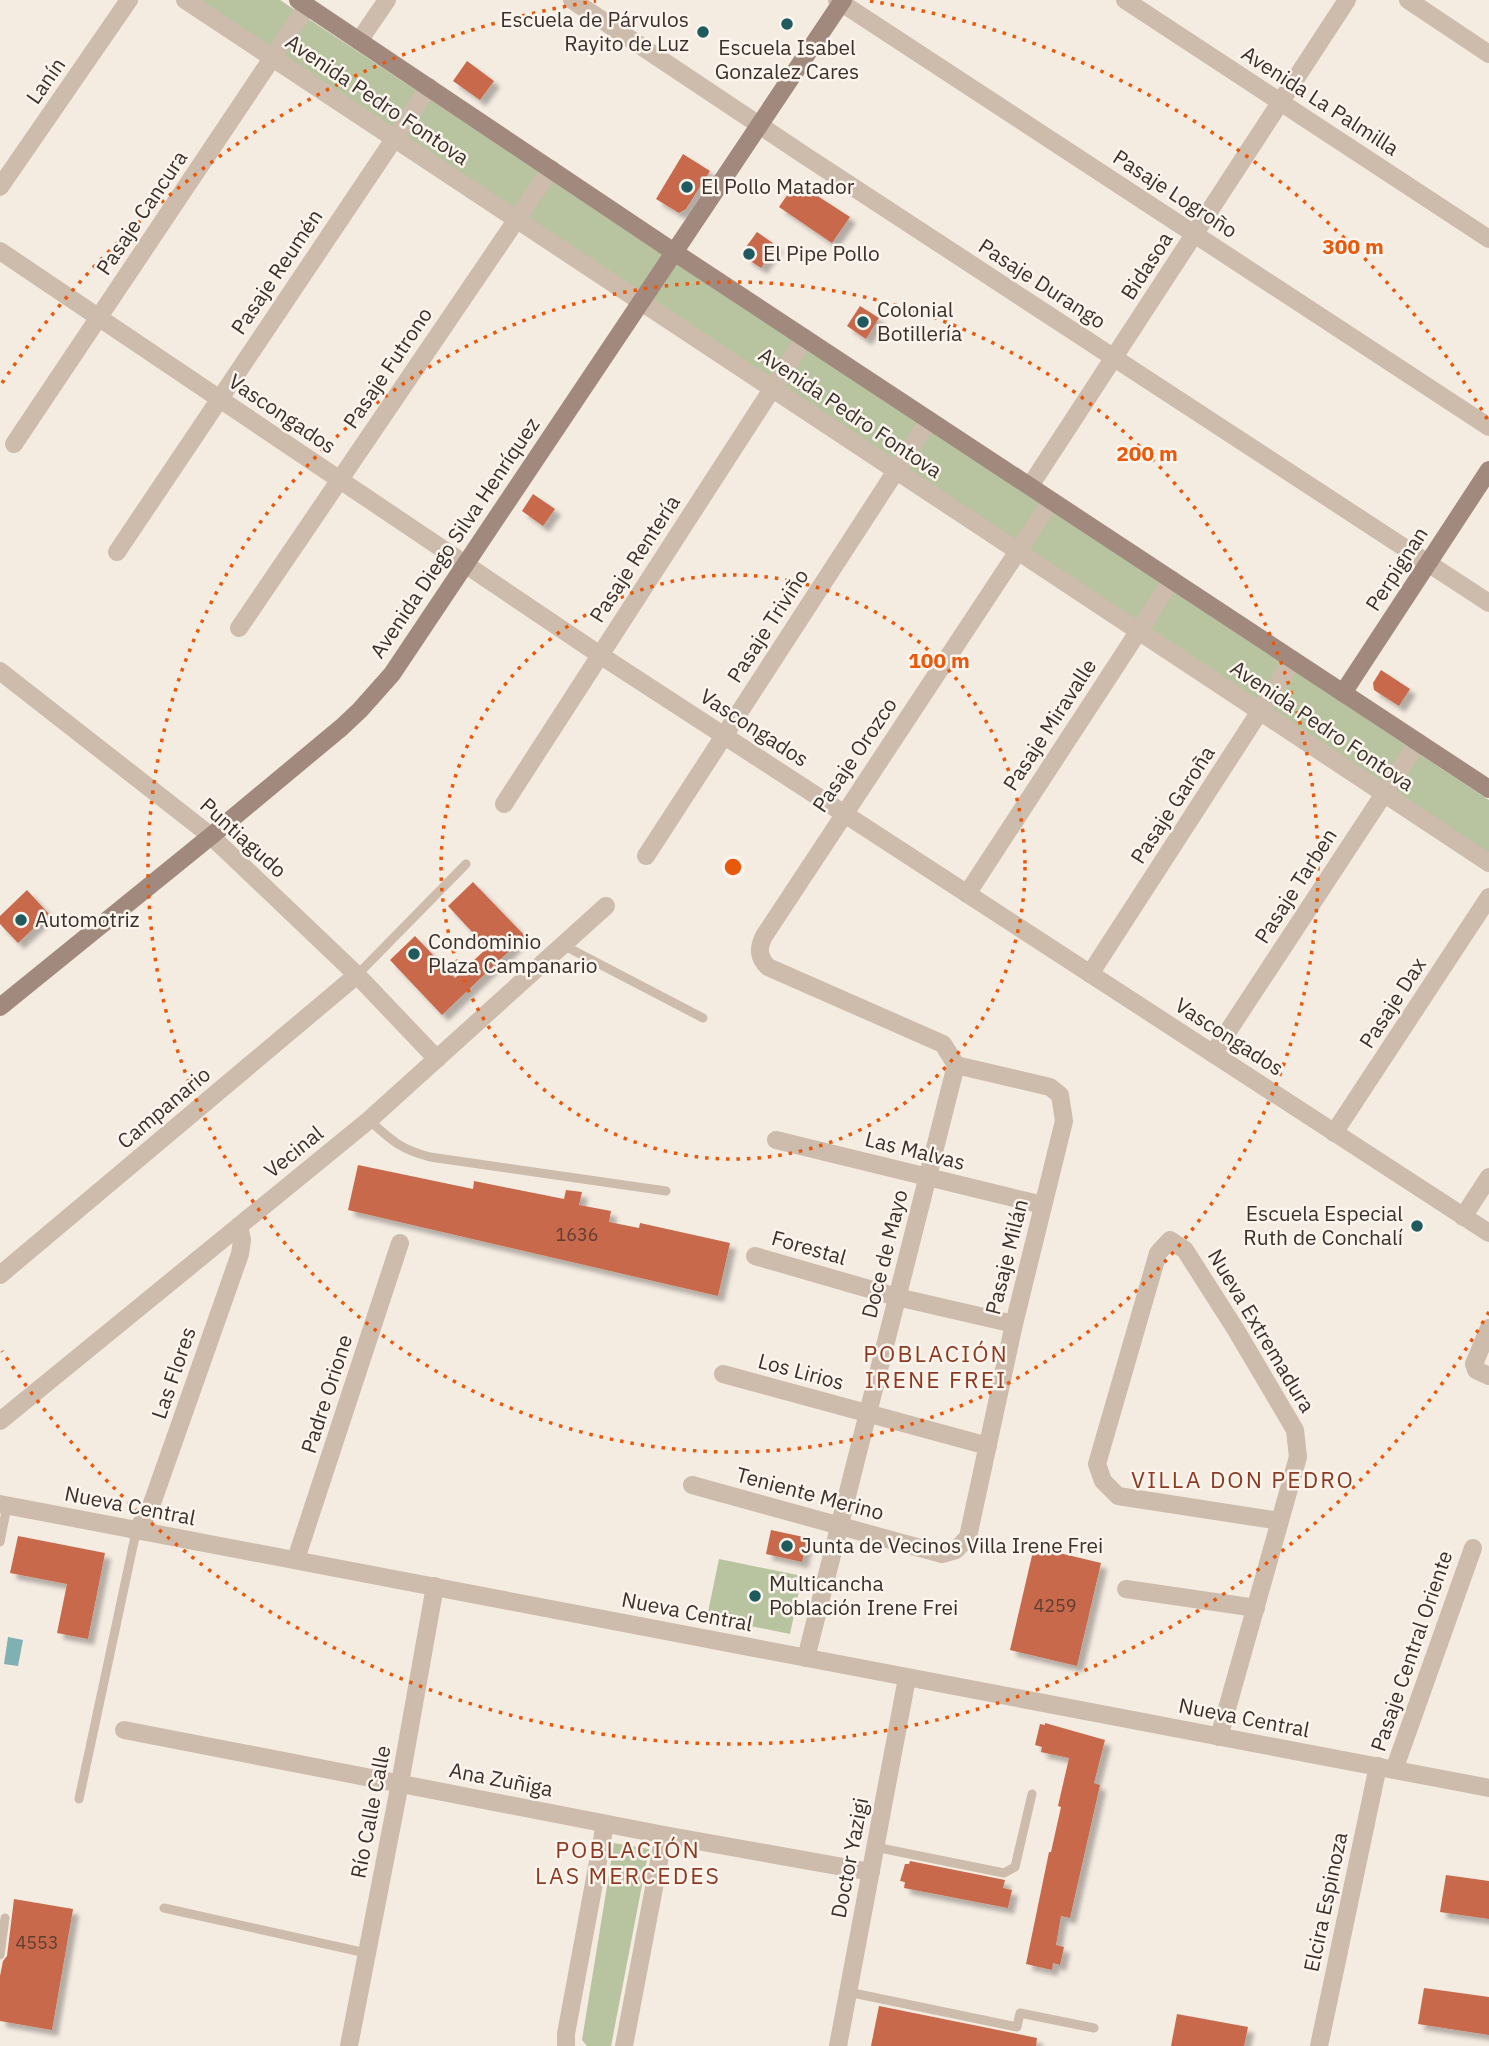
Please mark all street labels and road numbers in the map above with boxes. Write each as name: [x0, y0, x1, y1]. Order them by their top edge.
street label: Avenida Pedro Fontova: [280, 27, 475, 171]
street label: Avenida La Palmilla: [1236, 39, 1405, 162]
street label: Lanín: [19, 52, 71, 109]
street label: Pasaje Logroño: [1108, 142, 1243, 244]
street label: Pasaje Cancura: [89, 145, 193, 280]
street label: Pasaje Reumén: [224, 203, 328, 339]
street label: Bidasoa: [1114, 226, 1178, 305]
street label: Pasaje Durango: [974, 232, 1112, 335]
street label: Pasaje Futrono: [336, 301, 438, 433]
street label: Avenida Pedro Fontova: [753, 340, 948, 484]
street label: Vascongados: [223, 367, 342, 459]
street label: Avenida Diego Silva Henríquez: [363, 411, 545, 663]
street label: Pasaje Rentería: [583, 489, 686, 628]
street label: Perpignan: [1359, 521, 1434, 616]
street label: Pasaje Triviño: [720, 563, 814, 688]
street label: Pasaje Miravalle: [996, 653, 1102, 796]
street label: Avenida Pedro Fontova: [1225, 653, 1420, 797]
street label: Vascongados: [695, 682, 814, 773]
street label: Pasaje Orozco: [805, 692, 903, 817]
street label: Pasaje Garoña: [1124, 740, 1221, 869]
street label: Puntiagudo: [194, 791, 293, 884]
street label: Pasaje Tarben: [1247, 822, 1343, 948]
street label: Pasaje Dax: [1352, 951, 1432, 1053]
street label: Vascongados: [1170, 991, 1289, 1082]
street label: Campanario: [111, 1060, 216, 1155]
street label: Vecinal: [258, 1119, 329, 1184]
street label: Las Malvas: [862, 1124, 968, 1176]
street label: Doce de Mayo: [855, 1186, 914, 1321]
street label: Pasaje Milán: [978, 1196, 1034, 1317]
street label: Forestal: [769, 1223, 850, 1271]
street label: Nueva Extremadura: [1202, 1243, 1322, 1418]
street label: Las Flores: [144, 1323, 202, 1422]
street label: Padre Orione: [294, 1331, 358, 1457]
street label: Los Lirios: [755, 1346, 847, 1396]
street label: Teniente Merino: [733, 1460, 887, 1526]
street label: Nueva Central: [62, 1479, 198, 1531]
street label: Pasaje Central Oriente: [1364, 1547, 1459, 1755]
street label: Nueva Central: [619, 1585, 755, 1637]
street label: Nueva Central: [1176, 1691, 1312, 1743]
street label: Río Calle Calle: [343, 1743, 397, 1881]
street label: Ana Zuñiga: [447, 1755, 555, 1803]
street label: Doctor Yazigi: [824, 1795, 874, 1920]
street label: Elcira Espinoza: [1297, 1829, 1353, 1974]

